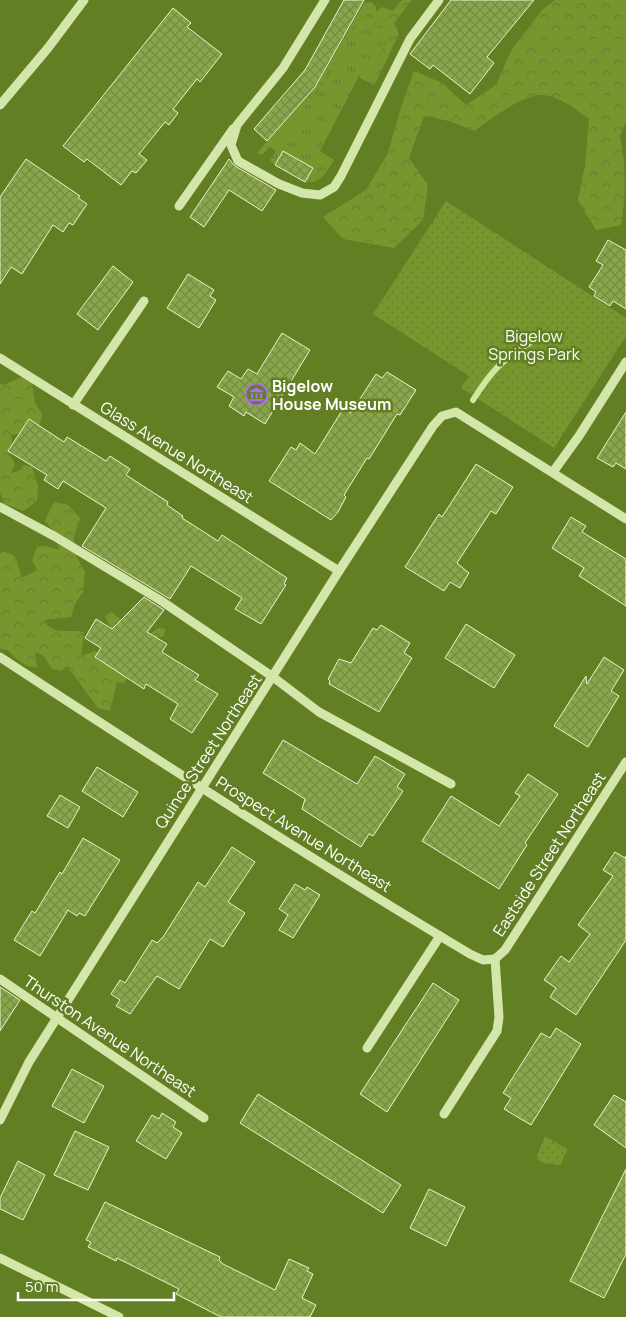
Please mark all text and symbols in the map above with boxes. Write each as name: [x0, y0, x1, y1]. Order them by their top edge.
park label: Bigelow Springs Park: [488, 325, 581, 365]
place label: Bigelow House Museum: [272, 375, 391, 415]
museum icon: Bigelow House Museum: [244, 383, 268, 407]
street label: Glass Avenue Northeast: [96, 396, 258, 508]
street label: Quince Street Northeast: [150, 669, 266, 833]
street label: Eastside Street Northeast: [487, 767, 611, 941]
street label: Prospect Avenue Northeast: [212, 771, 396, 897]
street label: Thurston Avenue Northeast: [19, 970, 201, 1102]
scale bar: [18, 1270, 174, 1302]
text: 50 m: [25, 1276, 59, 1297]

